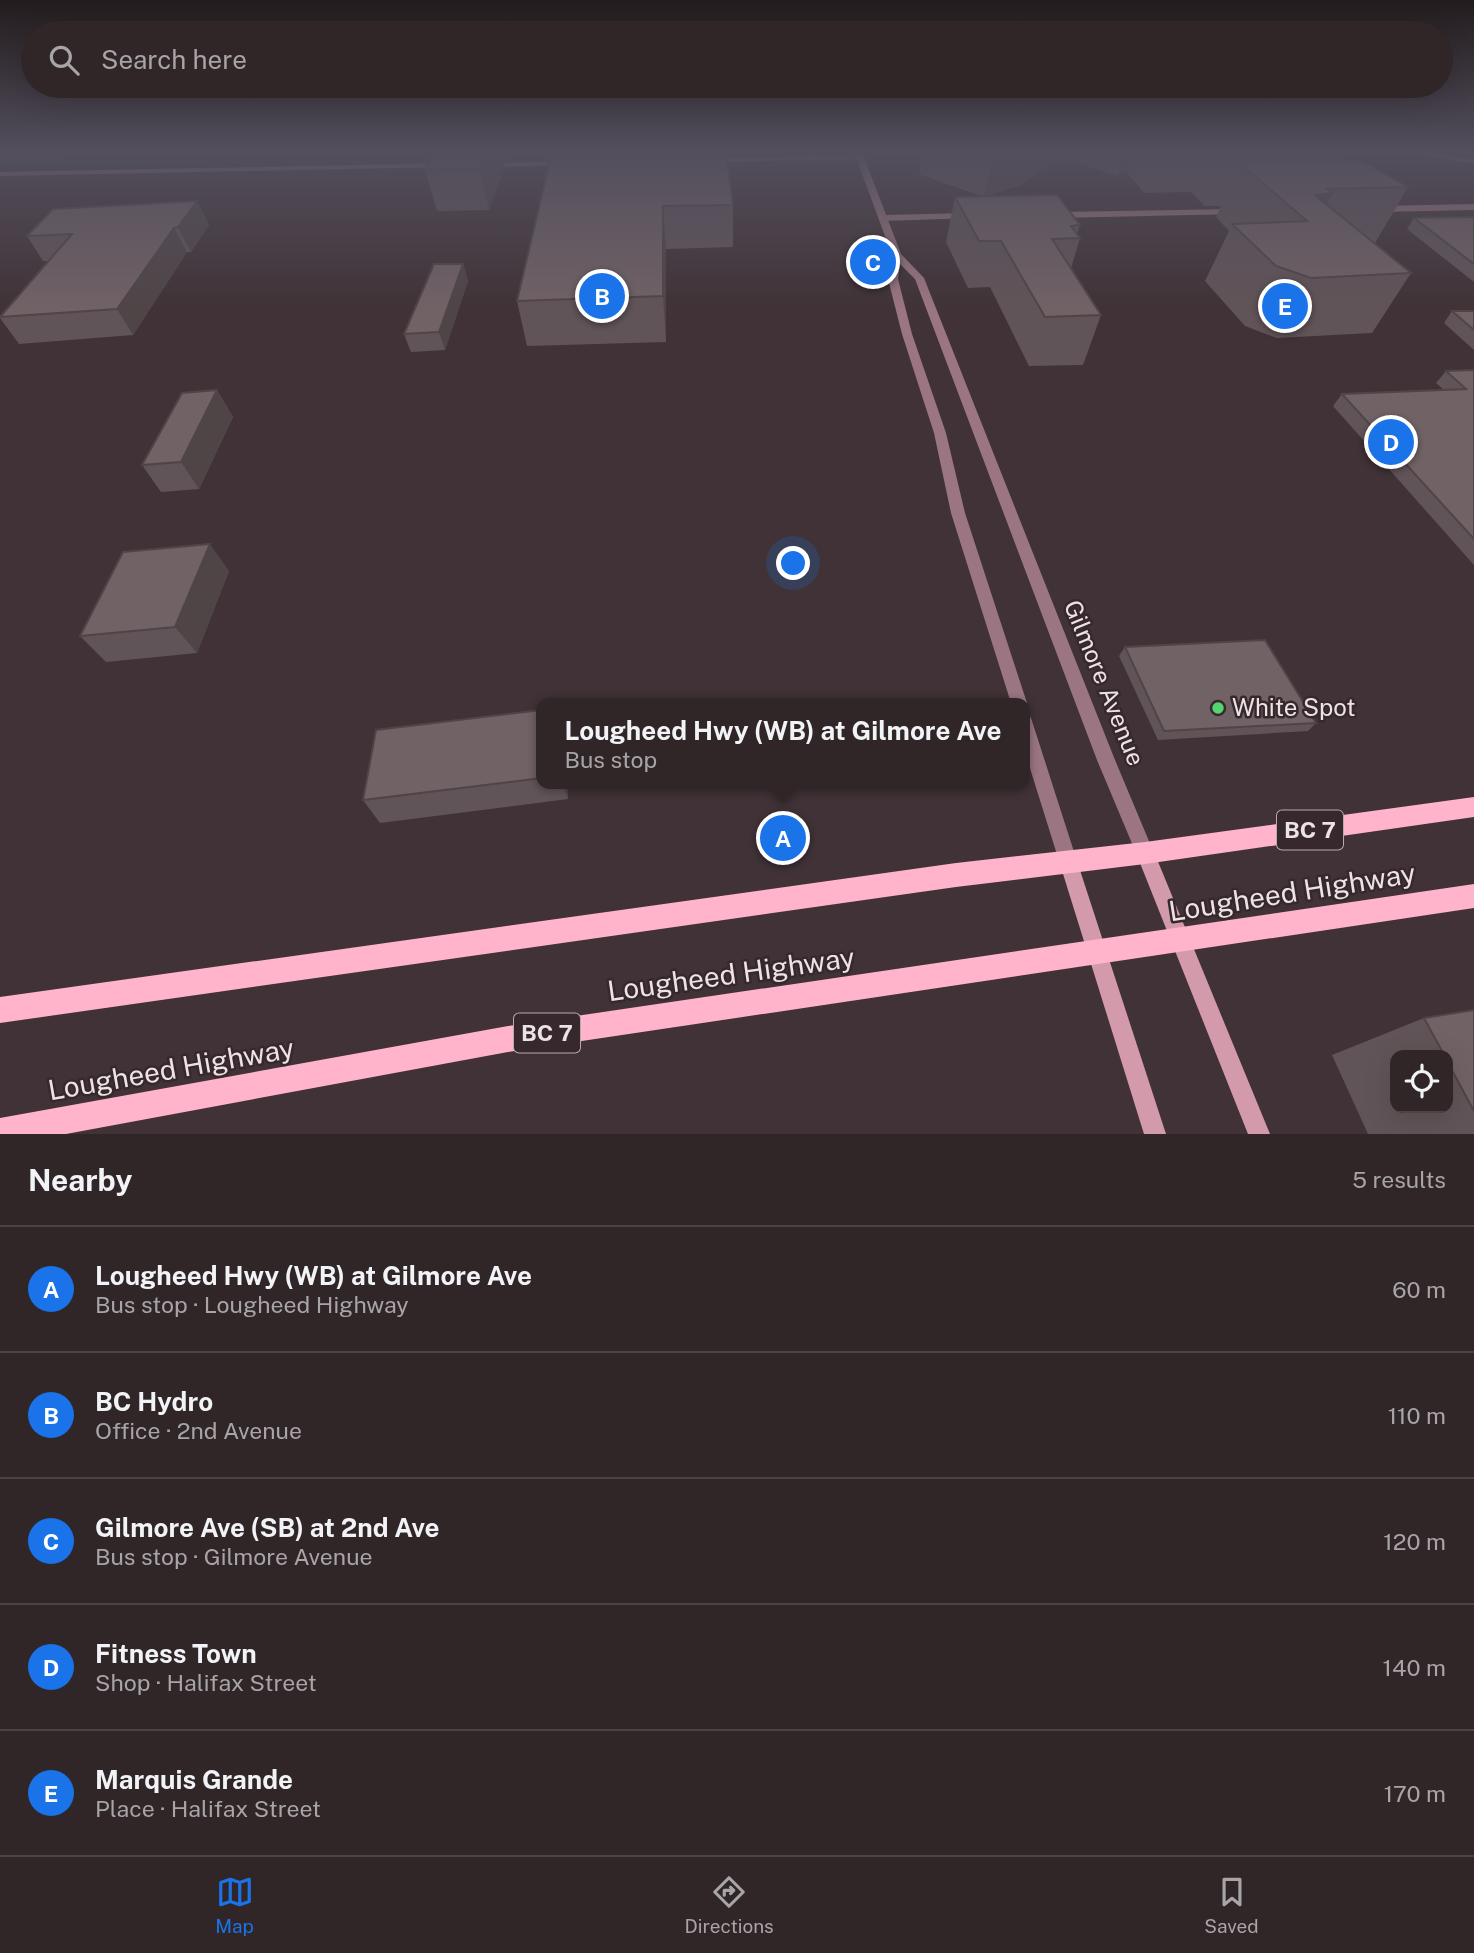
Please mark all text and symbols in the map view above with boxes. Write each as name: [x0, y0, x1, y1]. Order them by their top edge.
search box: [21, 21, 1453, 98]
icon: search: [45, 41, 83, 79]
text: Search here: [101, 44, 247, 75]
pin: C: [850, 236, 896, 288]
pin: B: [579, 270, 625, 322]
pin: E: [1262, 280, 1308, 332]
pin: D: [1368, 416, 1414, 468]
your location: [776, 546, 810, 580]
street label: Gilmore Avenue: [1059, 596, 1151, 769]
place label: White Spot: [1232, 693, 1356, 721]
popup: [536, 698, 1030, 789]
marker: White Spot: [1210, 700, 1226, 716]
text: Lougheed Hwy (WB) at Gilmore Ave: [565, 715, 1001, 746]
text: Bus stop: [565, 746, 657, 773]
road number: BC 7: [1277, 810, 1343, 850]
pin: A: [760, 812, 806, 864]
street label: Lougheed Highway: [1166, 856, 1418, 927]
street label: Lougheed Highway: [605, 940, 857, 1007]
road number: BC 7: [514, 1014, 580, 1052]
street label: Lougheed Highway: [45, 1031, 297, 1106]
map controls: [1390, 1050, 1453, 1113]
button: locate: [1390, 1050, 1453, 1113]
text: Nearby: [28, 1162, 132, 1198]
text: 5 results: [1352, 1166, 1446, 1193]
text: Lougheed Hwy (WB) at Gilmore Ave: [95, 1260, 532, 1291]
text: A: [43, 1276, 59, 1303]
text: 60 m: [1392, 1276, 1446, 1303]
text: Bus stop · Lougheed Highway: [95, 1291, 409, 1318]
text: BC Hydro: [95, 1386, 213, 1417]
text: B: [43, 1402, 59, 1429]
text: 110 m: [1388, 1402, 1446, 1429]
text: Office · 2nd Avenue: [95, 1417, 302, 1444]
text: Gilmore Ave (SB) at 2nd Ave: [95, 1512, 440, 1543]
text: C: [43, 1528, 59, 1555]
text: 120 m: [1383, 1528, 1446, 1555]
text: Bus stop · Gilmore Avenue: [95, 1543, 373, 1570]
text: Fitness Town: [95, 1638, 257, 1669]
text: D: [43, 1654, 59, 1681]
text: 140 m: [1383, 1654, 1446, 1681]
text: Shop · Halifax Street: [95, 1669, 317, 1696]
text: Marquis Grande: [95, 1764, 293, 1795]
text: E: [44, 1780, 58, 1807]
text: 170 m: [1384, 1780, 1446, 1807]
text: Place · Halifax Street: [95, 1795, 321, 1822]
tab: Map: [215, 1873, 254, 1937]
tab: Directions: [684, 1873, 774, 1937]
tab: Saved: [1204, 1873, 1259, 1937]

